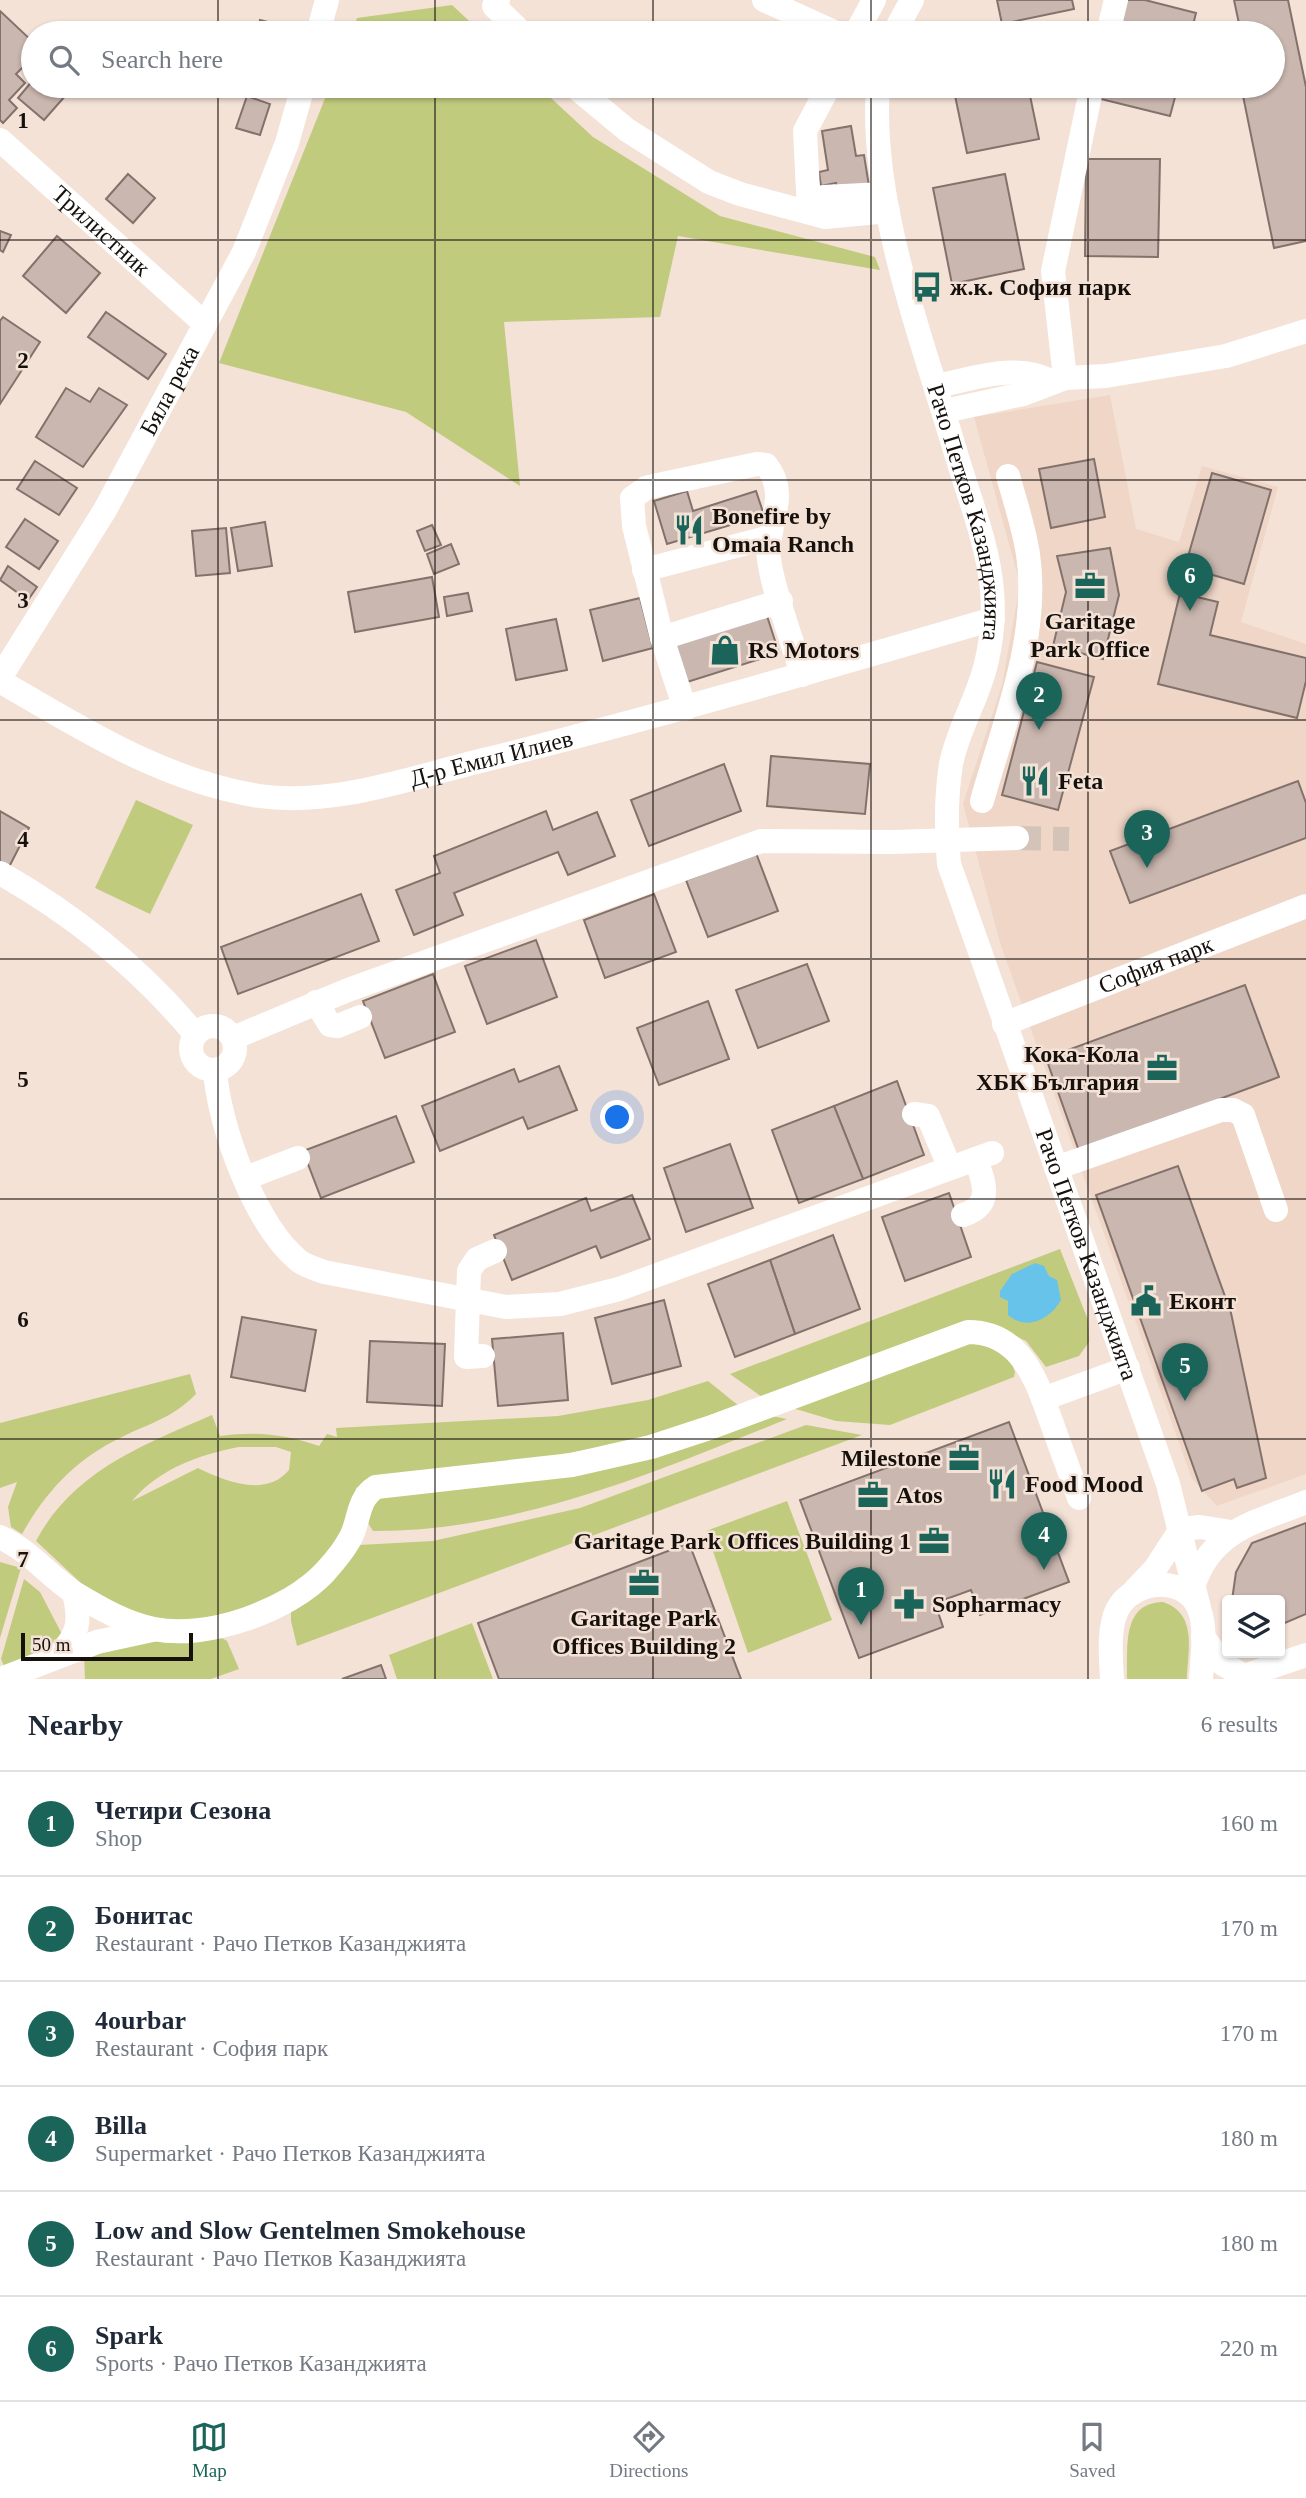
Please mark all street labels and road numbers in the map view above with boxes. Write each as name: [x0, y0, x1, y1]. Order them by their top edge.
street label: Трилистник: [47, 180, 156, 281]
street label: Бяла река: [135, 341, 204, 440]
street label: Рачо Петков Казанджията: [922, 381, 1006, 643]
street label: Д-р Емил Илиев: [407, 725, 576, 792]
street label: София парк: [1095, 930, 1217, 999]
street label: Рачо Петков Казанджията: [1030, 1125, 1143, 1384]

